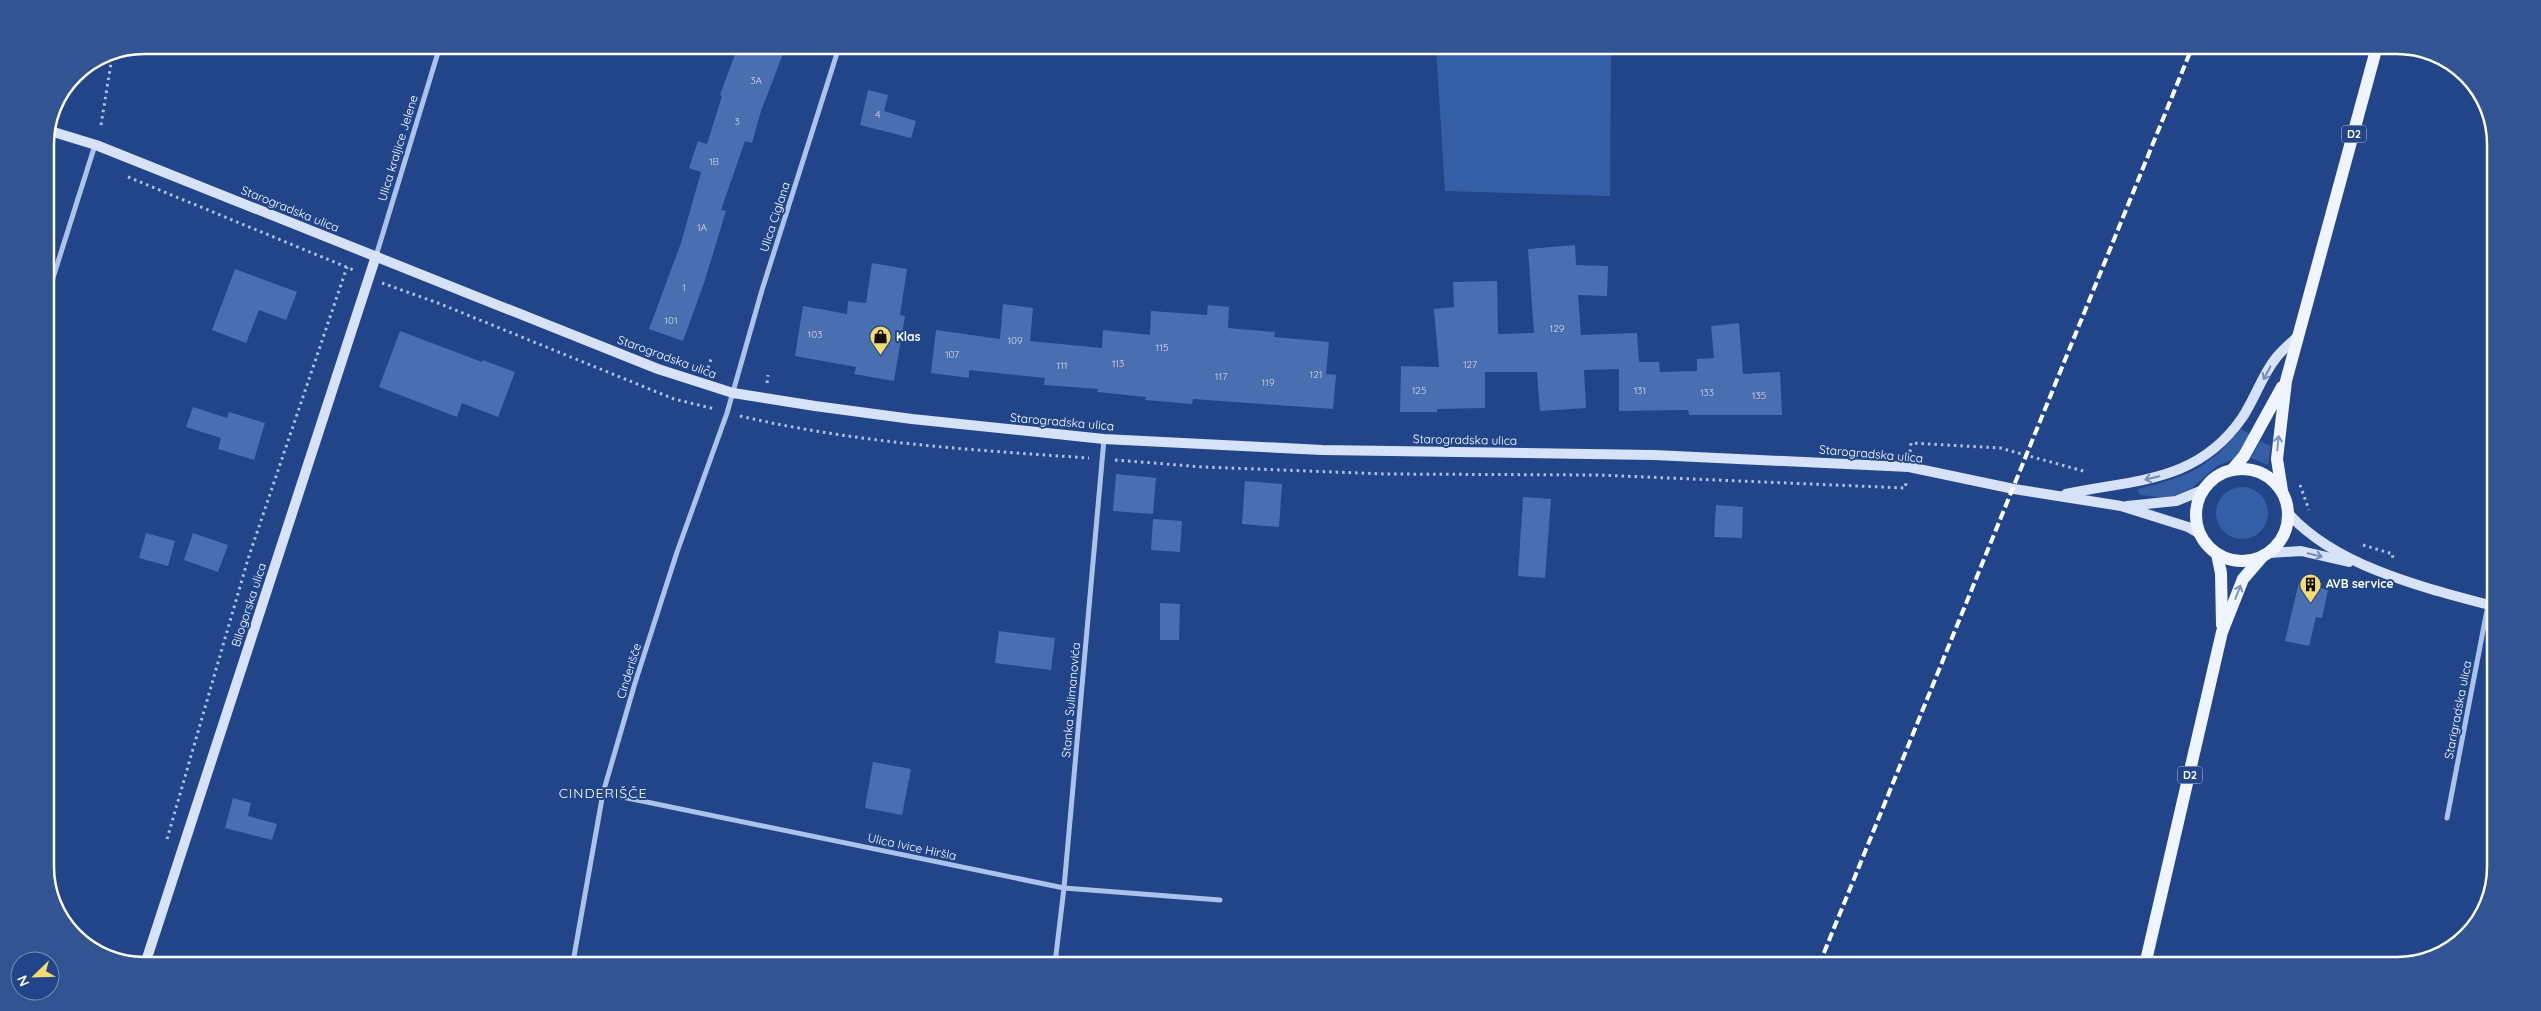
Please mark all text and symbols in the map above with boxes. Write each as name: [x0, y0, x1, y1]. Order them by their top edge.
house number: 3A: [750, 74, 762, 87]
street label: Ulica kraljice Jelene: [374, 93, 421, 203]
house number: 4: [875, 108, 881, 121]
house number: 3: [734, 115, 740, 128]
road number: D2: [2342, 126, 2366, 142]
house number: 1B: [709, 155, 720, 168]
street label: Ulica Ciglana: [756, 180, 793, 254]
street label: Starogradska ulica: [239, 182, 341, 235]
house number: 1A: [697, 221, 708, 234]
house number: 1: [682, 281, 686, 294]
house number: 101: [664, 314, 678, 327]
house number: 129: [1550, 322, 1565, 335]
shop icon: Klas: [868, 325, 892, 356]
house number: 103: [808, 328, 822, 341]
place label: Klas: [896, 329, 921, 344]
street label: Starogradska ulica: [616, 332, 719, 381]
house number: 109: [1007, 334, 1023, 347]
house number: 115: [1156, 341, 1168, 354]
house number: 107: [945, 348, 959, 361]
house number: 113: [1112, 357, 1124, 370]
house number: 127: [1463, 358, 1477, 371]
house number: 111: [1056, 359, 1068, 372]
one-way arrow: [2262, 366, 2272, 381]
house number: 121: [1310, 368, 1322, 381]
house number: 117: [1215, 370, 1227, 383]
house number: 119: [1262, 376, 1275, 389]
house number: 125: [1412, 384, 1426, 397]
house number: 131: [1634, 384, 1646, 397]
house number: 133: [1700, 386, 1714, 399]
house number: 135: [1752, 389, 1766, 402]
street label: Starogradska ulica: [1009, 409, 1115, 434]
street label: Starogradska ulica: [1413, 431, 1517, 448]
one-way arrow: [2273, 435, 2283, 451]
street label: Starogradska ulica: [1818, 441, 1924, 466]
one-way arrow: [2144, 474, 2160, 483]
one-way arrow: [2306, 550, 2322, 560]
street label: Bilogorska ulica: [228, 561, 269, 649]
building icon: AVB service: [2298, 572, 2322, 603]
place label: AVB service: [2326, 576, 2394, 591]
one-way arrow: [2234, 585, 2243, 601]
street label: Cinderišče: [613, 641, 644, 700]
street label: Stanka Sulimanovića: [1058, 642, 1083, 758]
street label: Starigradska ulica: [2441, 659, 2474, 760]
road number: D2: [2178, 766, 2202, 784]
district label: CINDERIŠČE: [559, 784, 647, 802]
street label: Ulica Ivice Hiršla: [866, 830, 958, 863]
north arrow: [10, 951, 60, 1001]
text: N: [13, 973, 33, 989]

